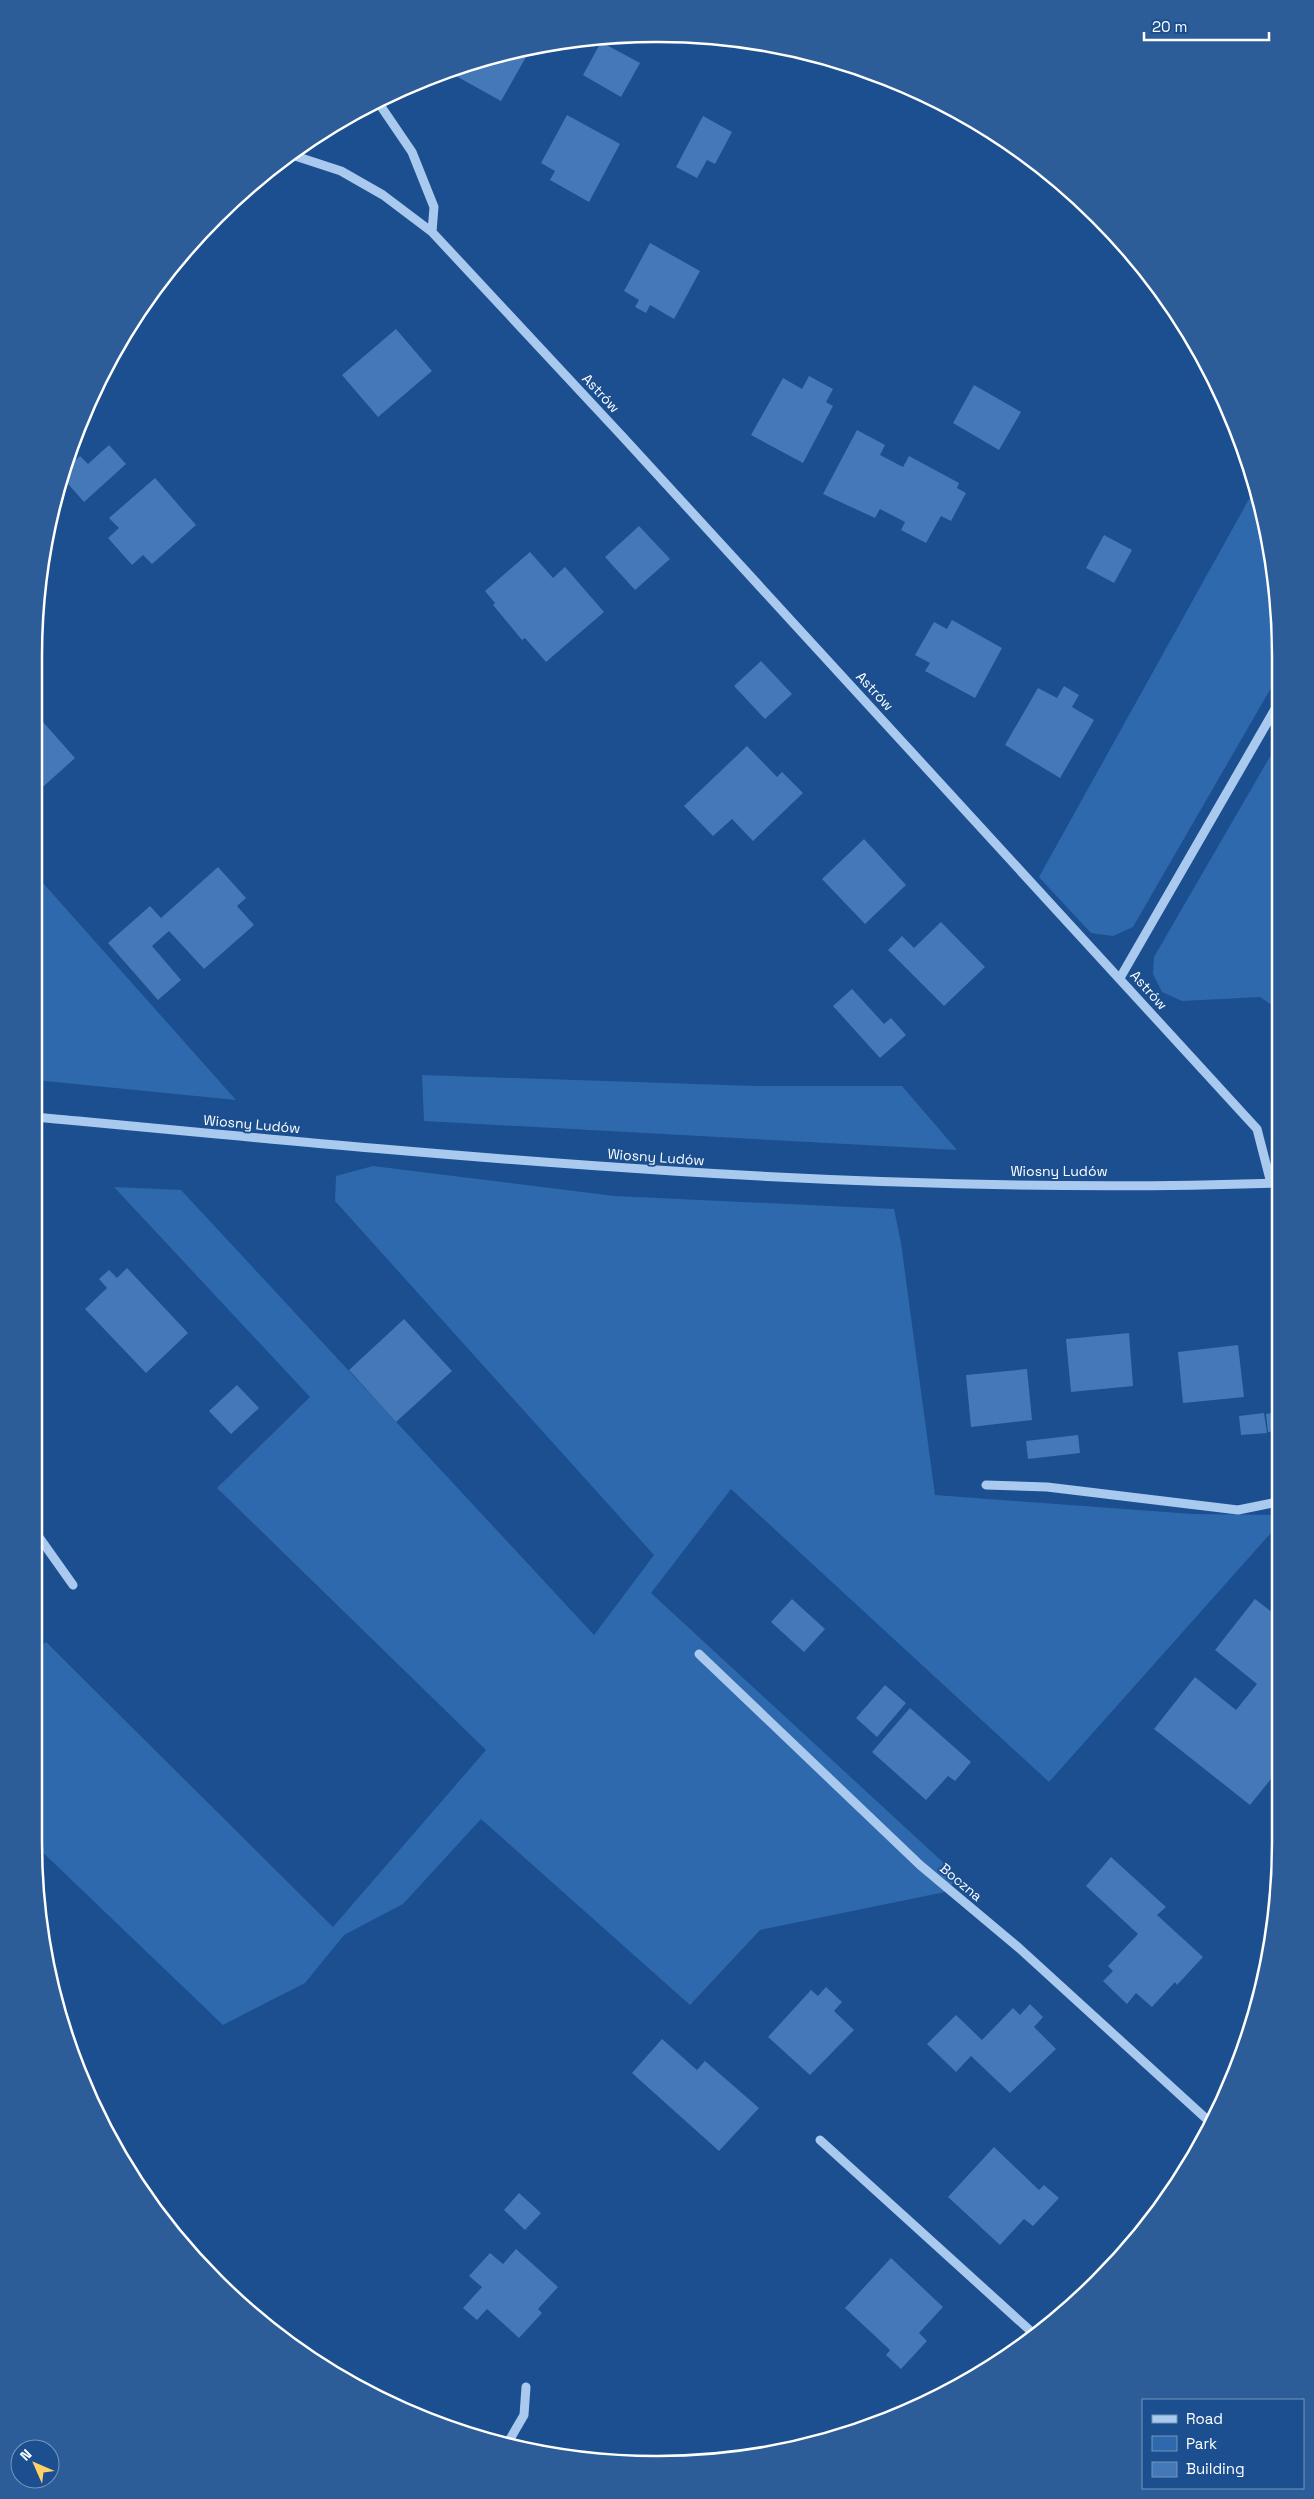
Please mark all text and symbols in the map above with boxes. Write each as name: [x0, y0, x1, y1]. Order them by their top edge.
scale bar: [1144, 10, 1269, 42]
text: 20 m: [1152, 17, 1187, 36]
street label: Astrów: [578, 370, 624, 416]
street label: Astrów: [852, 668, 898, 714]
street label: Astrów: [1127, 966, 1171, 1014]
street label: Wiosny Ludów: [203, 1111, 301, 1137]
street label: Wiosny Ludów: [607, 1145, 705, 1169]
street label: Wiosny Ludów: [1010, 1162, 1108, 1180]
street label: Boczna: [936, 1859, 986, 1905]
legend: [1142, 2399, 1304, 2489]
text: Road: [1186, 2409, 1223, 2428]
text: Park: [1186, 2434, 1217, 2453]
north arrow: [10, 2439, 60, 2489]
text: N: [16, 2445, 35, 2464]
text: Building: [1186, 2459, 1245, 2478]

